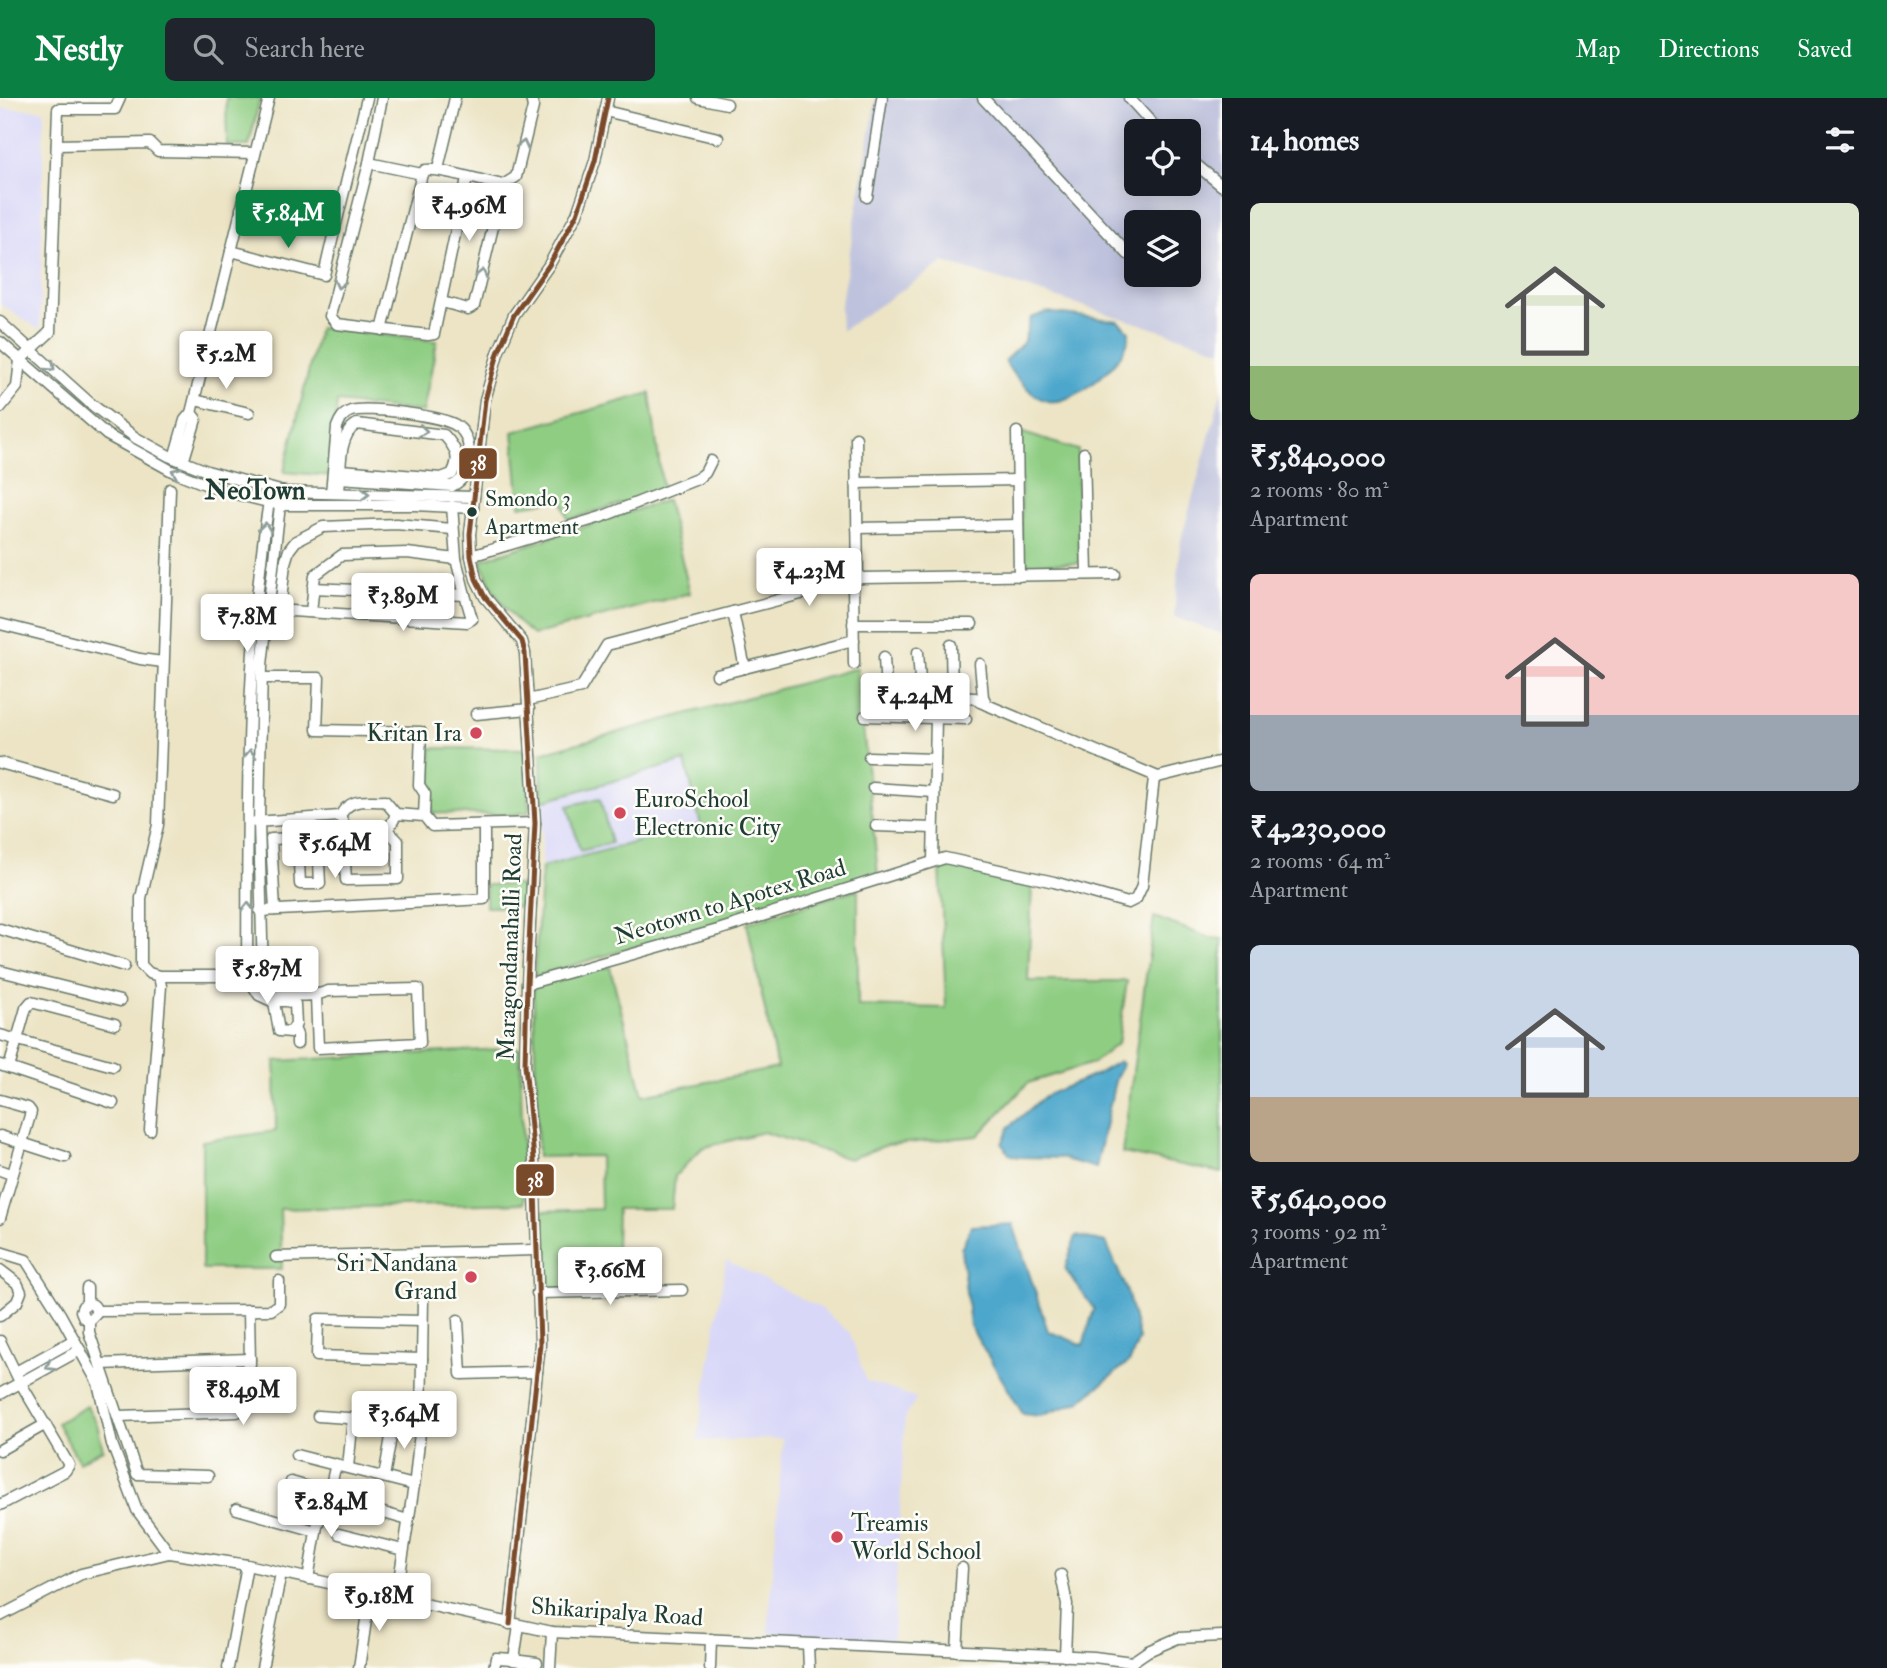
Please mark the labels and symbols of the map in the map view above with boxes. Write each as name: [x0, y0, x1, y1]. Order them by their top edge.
one-way arrow: [515, 139, 529, 151]
pin: ₹4.96M: [412, 184, 526, 243]
pin: ₹5.84M: [231, 190, 345, 250]
one-way arrow: [474, 268, 488, 280]
one-way arrow: [333, 278, 347, 290]
pin: ₹5.2M: [177, 331, 275, 391]
one-way arrow: [43, 358, 56, 371]
one-way arrow: [417, 423, 428, 438]
line badge: 38: [458, 447, 498, 480]
text: 38: [470, 452, 486, 476]
one-way arrow: [171, 466, 183, 480]
district label: NeoTown: [204, 475, 306, 507]
place label: Smondo 3 Apartment: [484, 485, 579, 542]
one-way arrow: [360, 486, 371, 502]
marker: Smondo 3 Apartment: [465, 505, 479, 519]
one-way arrow: [257, 521, 272, 533]
pin: ₹4.23M: [752, 548, 866, 608]
pin: ₹3.89M: [346, 574, 460, 633]
pin: ₹7.8M: [198, 594, 296, 654]
pin: ₹4.24M: [858, 674, 972, 733]
place label: Kritan Ira: [366, 718, 463, 749]
marker: Kritan Ira: [468, 725, 484, 741]
one-way arrow: [242, 748, 258, 758]
place label: EuroSchool Electronic City: [634, 784, 781, 843]
marker: EuroSchool Electronic City: [612, 805, 628, 821]
pin: ₹5.64M: [278, 820, 392, 880]
street label: Maragondanahalli Road: [491, 832, 529, 1061]
street label: Neotown to Apotex Road: [610, 852, 850, 952]
one-way arrow: [240, 901, 256, 912]
pin: ₹5.87M: [210, 946, 324, 1006]
line badge: 38: [515, 1163, 555, 1197]
text: 38: [527, 1169, 543, 1193]
place label: Sri Nandana Grand: [336, 1248, 458, 1307]
pin: ₹3.66M: [553, 1248, 667, 1307]
marker: Sri Nandana Grand: [463, 1269, 479, 1285]
one-way arrow: [45, 1358, 57, 1371]
pin: ₹8.49M: [186, 1368, 300, 1427]
pin: ₹3.64M: [347, 1392, 461, 1451]
pin: ₹2.84M: [274, 1480, 388, 1539]
place label: Treamis World School: [850, 1508, 981, 1567]
marker: Treamis World School: [829, 1529, 845, 1545]
pin: ₹9.18M: [322, 1574, 436, 1633]
street label: Shikaripalya Road: [530, 1591, 704, 1633]

